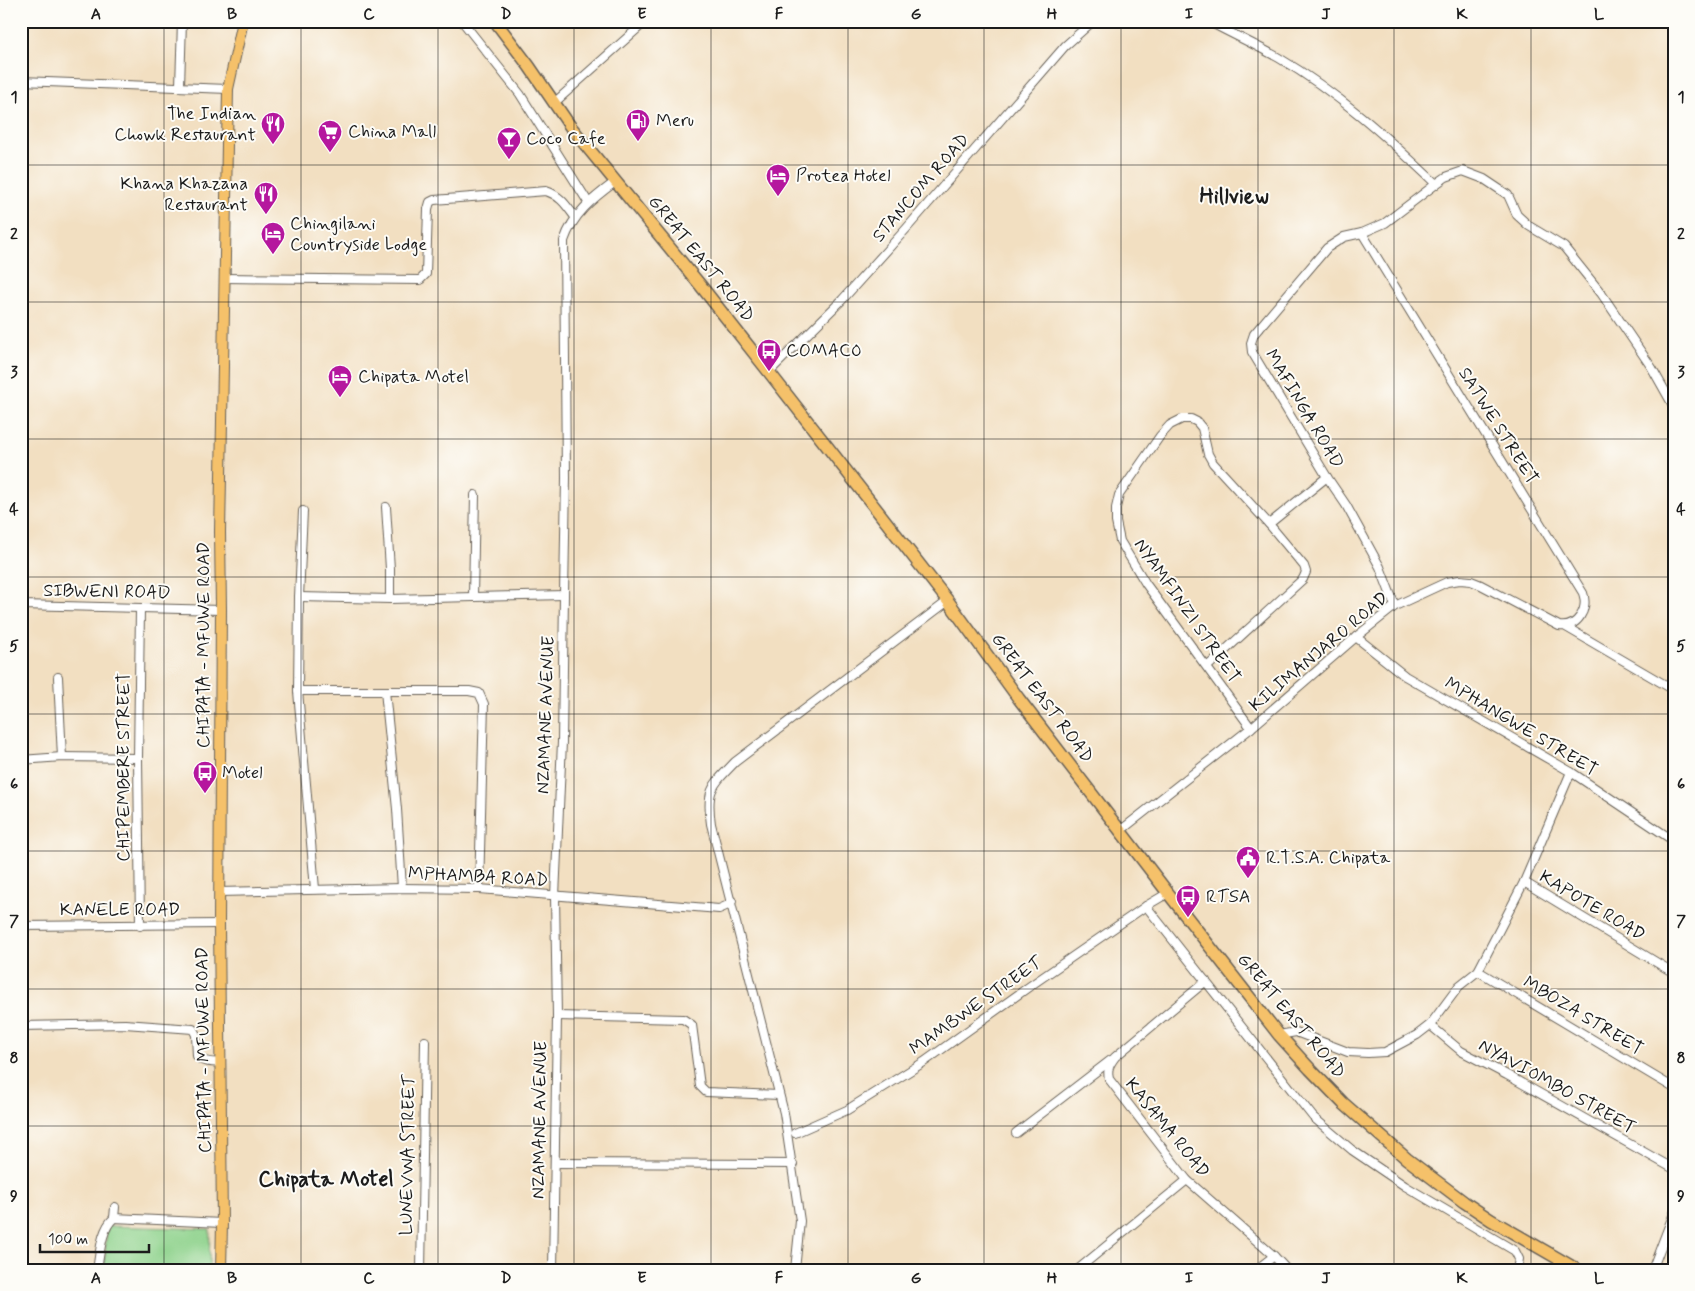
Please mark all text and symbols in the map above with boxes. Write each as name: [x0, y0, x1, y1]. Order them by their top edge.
text: A: [91, 4, 101, 25]
text: B: [227, 4, 237, 25]
text: C: [363, 4, 375, 25]
text: D: [500, 4, 512, 25]
text: E: [637, 4, 647, 25]
text: F: [775, 4, 784, 25]
text: G: [911, 4, 922, 25]
text: H: [1047, 4, 1058, 25]
text: I: [1185, 4, 1194, 25]
text: J: [1321, 4, 1331, 25]
text: K: [1456, 4, 1468, 25]
text: L: [1594, 4, 1605, 25]
text: 1: [10, 87, 18, 108]
text: 1: [1677, 87, 1685, 108]
place label: The Indian Chowk Restaurant: [114, 102, 256, 147]
fuel station icon: Meru: [625, 108, 651, 142]
place label: Meru: [656, 109, 694, 133]
restaurant icon: The Indian Chowk Restaurant: [260, 111, 286, 145]
supermarket icon: China Mall: [317, 119, 343, 153]
place label: China Mall: [348, 120, 436, 144]
bar icon: Coco Cafe: [496, 126, 522, 160]
place label: Coco Cafe: [526, 127, 606, 151]
street label: STANCOM ROAD: [867, 129, 975, 247]
hotel icon: Protea Hotel: [765, 163, 791, 197]
place label: Protea Hotel: [796, 164, 891, 188]
place label: Khana Khazana Restaurant: [120, 172, 248, 217]
restaurant icon: Khana Khazana Restaurant: [253, 181, 279, 215]
district label: Hillview: [1199, 183, 1269, 211]
street label: GREAT EAST ROAD: [642, 191, 760, 327]
place label: Chingilani Countryside Lodge: [290, 212, 427, 257]
hotel icon: Chingilani Countryside Lodge: [260, 221, 286, 255]
text: 2: [10, 224, 18, 245]
text: 2: [1677, 224, 1685, 245]
bus stop icon: COMACO: [756, 338, 782, 372]
place label: COMACO: [786, 339, 862, 363]
street label: MAFINGA ROAD: [1259, 345, 1349, 473]
text: 3: [10, 362, 18, 383]
text: 3: [1677, 362, 1685, 383]
street label: SATWE STREET: [1452, 363, 1544, 489]
hotel icon: Chipata Motel: [327, 364, 353, 398]
place label: Chipata Motel: [358, 365, 469, 389]
text: 4: [9, 499, 19, 520]
text: 4: [1676, 499, 1686, 520]
street label: NYAMFINZI STREET: [1128, 534, 1246, 688]
street label: CHIPATA - MFUWE ROAD: [192, 542, 216, 748]
street label: SIBWENI ROAD: [43, 579, 171, 605]
street label: KILIMANJARO ROAD: [1244, 587, 1394, 717]
street label: GREAT EAST ROAD: [985, 628, 1099, 768]
street label: NZAMANE AVENUE: [531, 635, 561, 795]
text: 5: [9, 636, 19, 657]
text: 5: [1676, 636, 1686, 657]
street label: CHIPEMBERE STREET: [112, 672, 136, 862]
street label: MPHANGWE STREET: [1440, 672, 1602, 782]
bus stop icon: Motel: [192, 760, 218, 794]
place label: Motel: [222, 761, 263, 785]
text: 6: [10, 774, 18, 795]
text: 6: [1677, 774, 1685, 795]
public building icon: R.T.S.A. Chipata: [1235, 845, 1261, 879]
place label: R.T.S.A. Chipata: [1266, 846, 1390, 870]
street label: MPHAMBA ROAD: [407, 861, 549, 893]
street label: KAPOTE ROAD: [1535, 865, 1649, 947]
bus stop icon: RTSA: [1175, 884, 1201, 918]
place label: RTSA: [1206, 885, 1251, 909]
street label: KANELE ROAD: [60, 898, 180, 922]
text: 7: [9, 911, 19, 932]
text: 7: [1676, 911, 1686, 932]
street label: CHIPATA - MFUWE ROAD: [190, 947, 218, 1153]
street label: GREAT EAST ROAD: [1231, 948, 1351, 1084]
street label: MAMBWE STREET: [905, 951, 1048, 1061]
street label: MBOZA STREET: [1519, 971, 1647, 1061]
street label: NYAVIOMBO STREET: [1474, 1034, 1640, 1140]
street label: NZAMANE AVENUE: [527, 1041, 553, 1199]
text: 8: [9, 1048, 19, 1069]
text: 8: [1676, 1048, 1686, 1069]
street label: KASAMA ROAD: [1119, 1073, 1215, 1183]
street label: LUNEVWA STREET: [395, 1074, 421, 1236]
district label: Chipata Motel: [258, 1166, 394, 1194]
text: 9: [10, 1186, 18, 1207]
text: 9: [1677, 1186, 1685, 1207]
scale bar: [40, 1221, 149, 1253]
text: 100 m: [48, 1230, 88, 1250]
text: A: [91, 1268, 101, 1289]
text: B: [227, 1268, 237, 1289]
text: C: [363, 1268, 375, 1289]
text: D: [500, 1268, 512, 1289]
text: E: [637, 1268, 647, 1289]
text: F: [775, 1268, 784, 1289]
text: G: [911, 1268, 922, 1289]
text: H: [1047, 1268, 1058, 1289]
text: I: [1185, 1268, 1194, 1289]
text: J: [1321, 1268, 1331, 1289]
text: K: [1456, 1268, 1468, 1289]
text: L: [1594, 1268, 1605, 1289]

